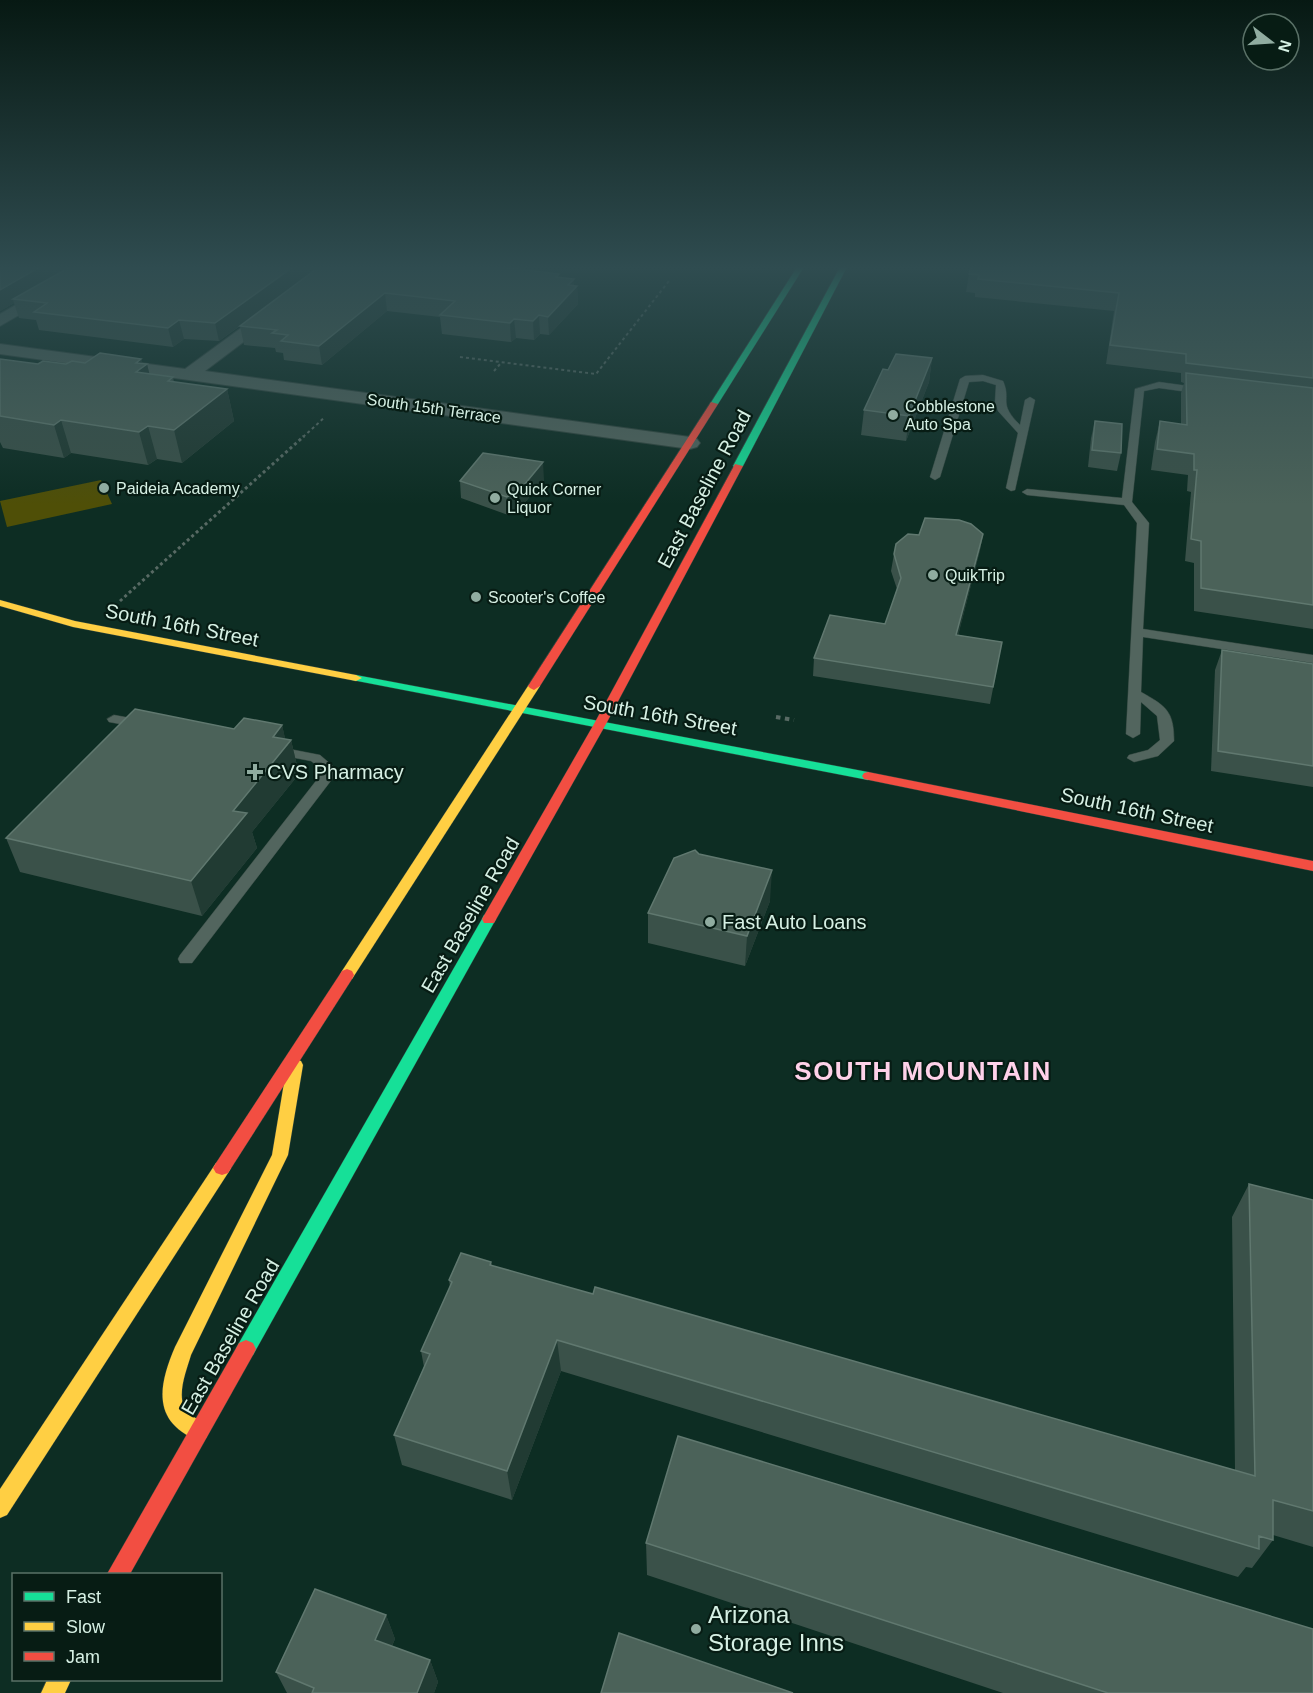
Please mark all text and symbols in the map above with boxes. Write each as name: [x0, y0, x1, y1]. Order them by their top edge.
north arrow: [1241, 12, 1301, 72]
text: N: [1275, 38, 1295, 54]
street label: South 15th Terrace: [366, 391, 502, 426]
place label: Cobblestone Auto Spa: [905, 398, 995, 433]
street label: East Baseline Road: [653, 406, 755, 572]
marker: Cobblestone Auto Spa: [886, 408, 900, 422]
place label: Paideia Academy: [116, 480, 240, 497]
marker: Paideia Academy: [97, 481, 111, 495]
place label: Quick Corner Liquor: [507, 481, 602, 516]
marker: Quick Corner Liquor: [488, 491, 502, 505]
place label: QuikTrip: [945, 567, 1005, 584]
marker: QuikTrip: [926, 568, 940, 582]
place label: Scooter's Coffee: [488, 589, 606, 606]
marker: Scooter's Coffee: [469, 590, 483, 604]
street label: South 16th Street: [103, 599, 261, 651]
street label: South 16th Street: [581, 691, 739, 739]
place label: CVS Pharmacy: [267, 761, 404, 783]
marker: CVS Pharmacy: [248, 765, 262, 779]
street label: South 16th Street: [1059, 783, 1216, 837]
street label: East Baseline Road: [417, 833, 523, 997]
place label: Fast Auto Loans: [722, 911, 867, 933]
marker: Fast Auto Loans: [703, 915, 717, 929]
district label: SOUTH MOUNTAIN: [794, 1056, 1052, 1086]
street label: East Baseline Road: [177, 1255, 283, 1419]
legend: [12, 1573, 222, 1681]
text: Fast: [66, 1587, 101, 1607]
place label: Arizona Storage Inns: [708, 1601, 844, 1656]
text: Slow: [66, 1617, 106, 1637]
marker: Arizona Storage Inns: [689, 1622, 703, 1636]
text: Jam: [66, 1647, 100, 1667]

